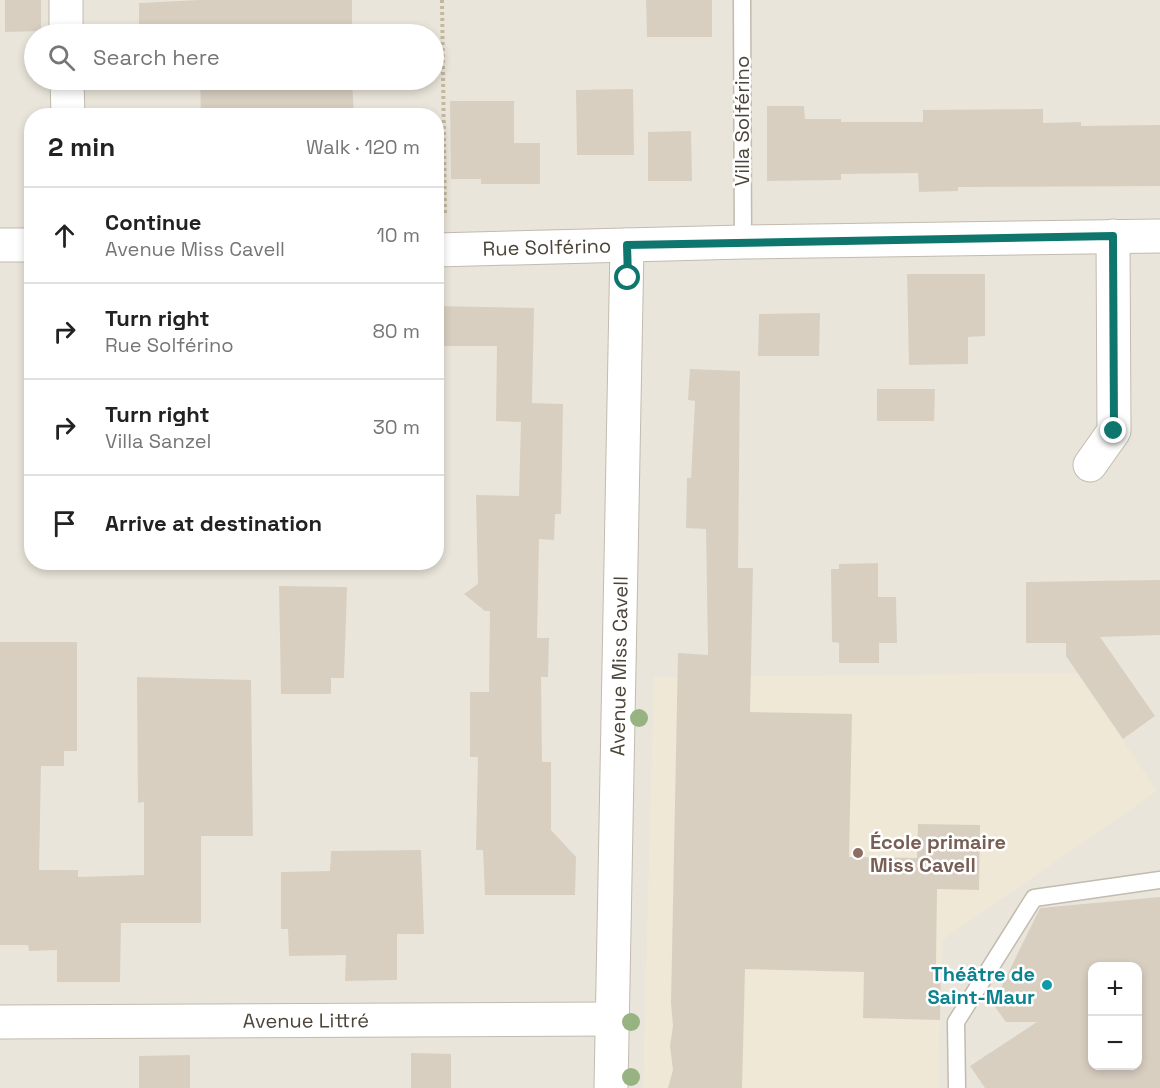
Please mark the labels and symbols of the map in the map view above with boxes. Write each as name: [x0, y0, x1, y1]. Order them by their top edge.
street label: Villa Solférino: [729, 56, 755, 186]
street label: Rue Solférino: [482, 232, 612, 262]
route start: [614, 264, 640, 290]
route end: [1100, 417, 1126, 443]
street label: Avenue Miss Cavell: [604, 576, 634, 756]
place label: École primaire Miss Cavell: [870, 829, 1006, 878]
marker: École primaire Miss Cavell: [851, 846, 865, 860]
place label: Théâtre de Saint-Maur: [927, 961, 1035, 1010]
marker: Théâtre de Saint-Maur: [1040, 978, 1054, 992]
street label: Avenue Littré: [243, 1007, 369, 1034]

